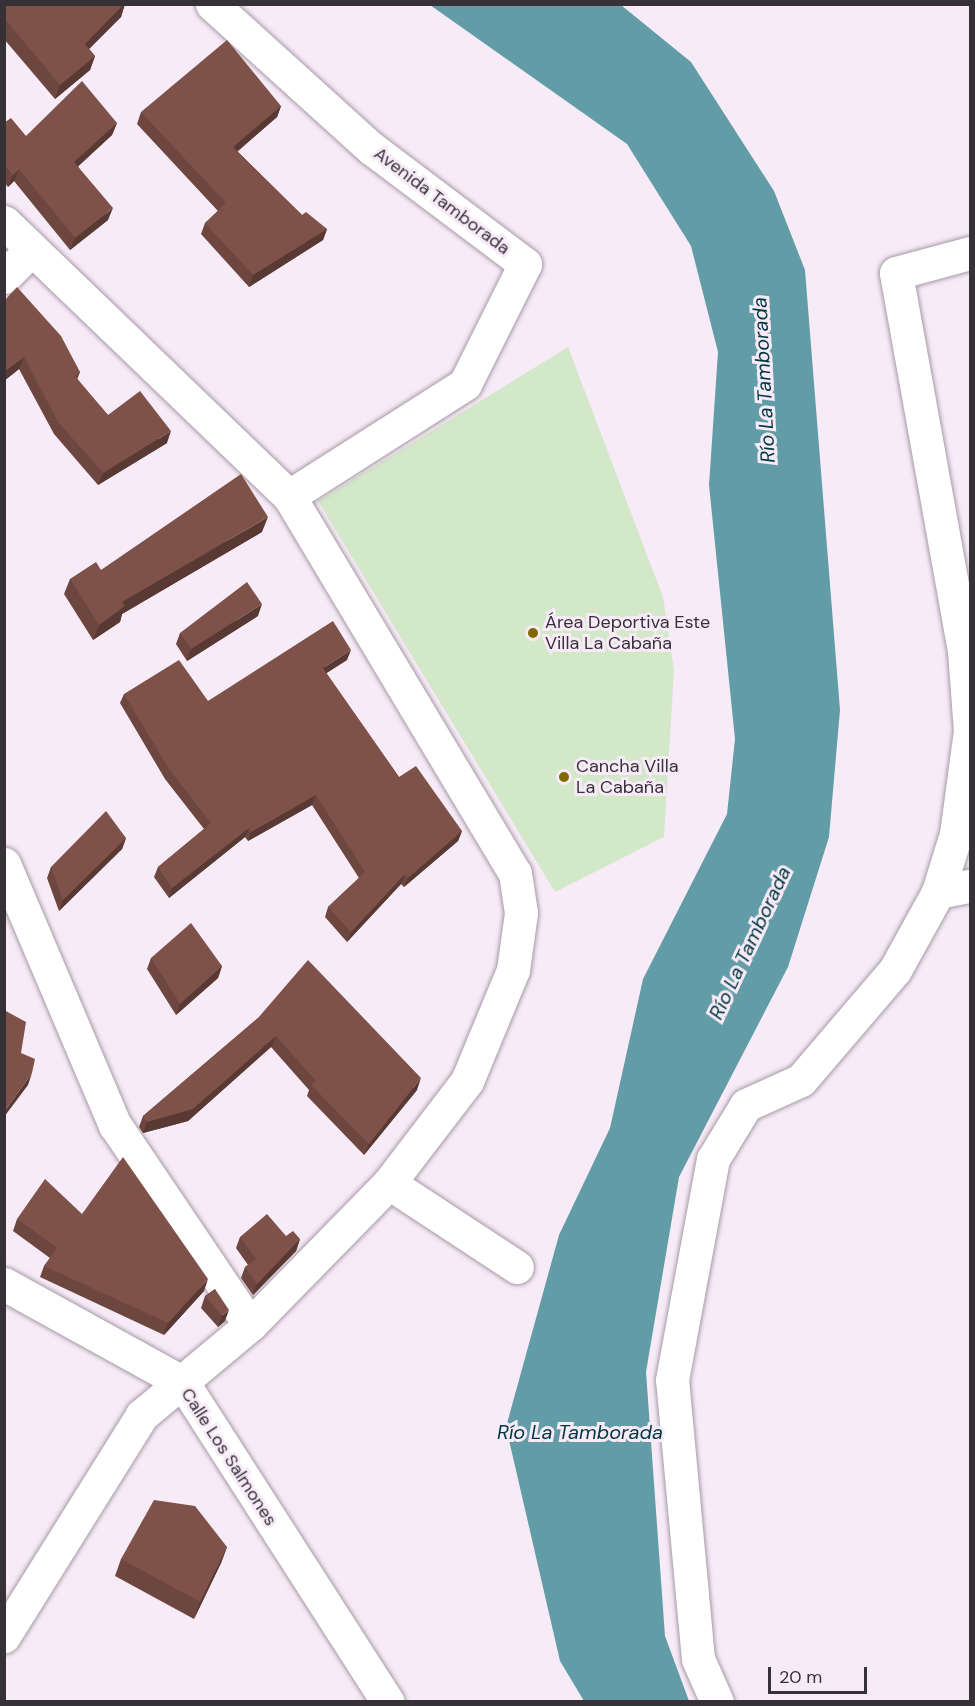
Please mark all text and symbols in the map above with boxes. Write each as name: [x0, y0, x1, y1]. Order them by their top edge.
street label: Avenida Tamborada: [370, 143, 514, 259]
water label: Río La Tamborada: [748, 296, 780, 464]
place label: Área Deportiva Este Villa La Cabaña: [545, 612, 710, 654]
marker: Área Deportiva Este Villa La Cabaña: [526, 626, 540, 640]
place label: Cancha Villa La Cabaña: [576, 756, 678, 798]
marker: Cancha Villa La Cabaña: [557, 770, 571, 784]
water label: Río La Tamborada: [704, 863, 796, 1023]
street label: Calle Los Salmones: [176, 1384, 282, 1530]
water label: Río La Tamborada: [497, 1420, 663, 1444]
scale bar: [771, 1655, 870, 1693]
text: 20 m: [779, 1665, 822, 1689]

